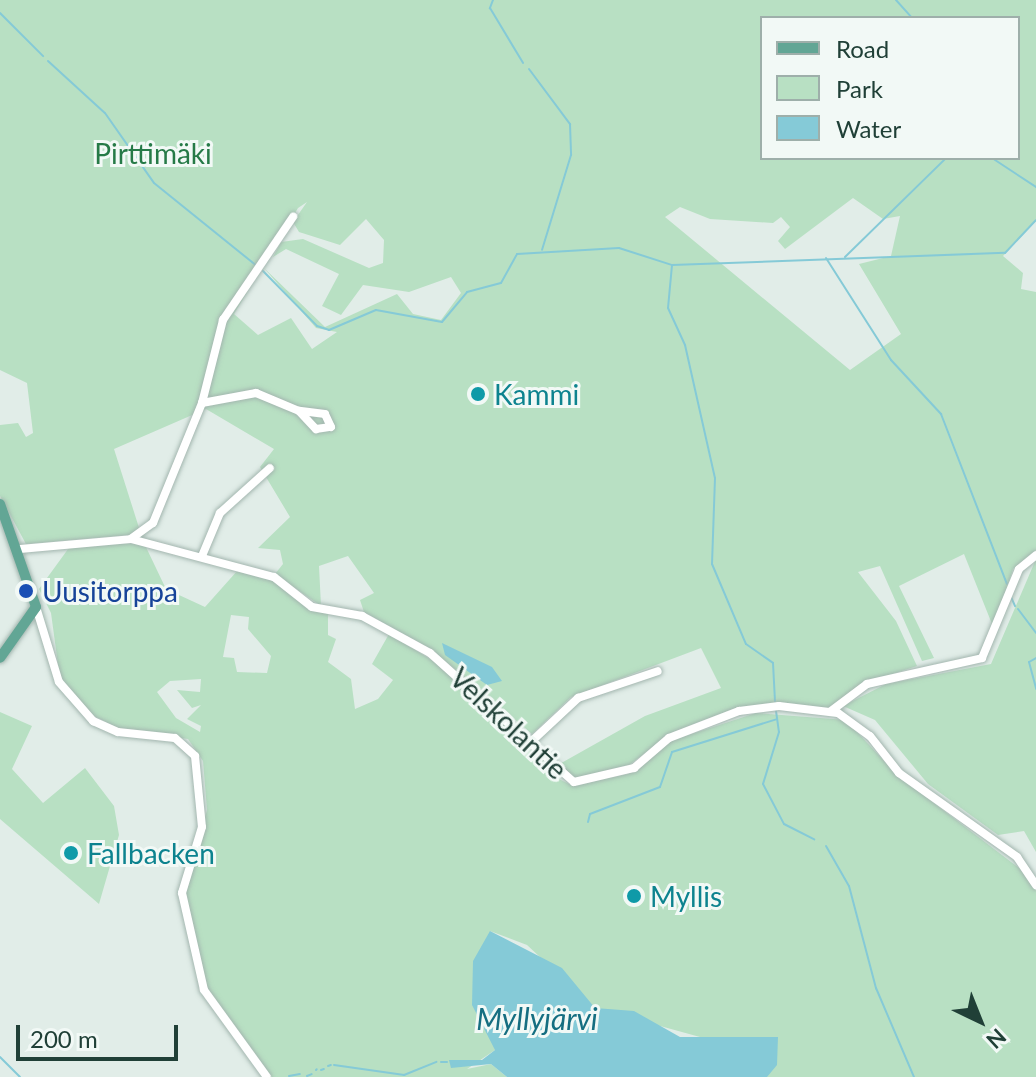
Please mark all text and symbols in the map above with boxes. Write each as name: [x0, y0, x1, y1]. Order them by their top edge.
legend: [760, 16, 1020, 160]
text: Road: [836, 34, 889, 63]
text: Park: [836, 74, 883, 103]
text: Water: [836, 114, 901, 143]
park label: Pirttimäki: [94, 136, 212, 170]
place label: Kammi: [494, 377, 579, 411]
marker: Kammi: [469, 385, 487, 403]
place label: Uusitorppa: [42, 574, 178, 608]
marker: Uusitorppa: [17, 582, 35, 600]
street label: Velskolantie: [444, 660, 574, 786]
place label: Fallbacken: [87, 836, 215, 870]
marker: Fallbacken: [62, 844, 80, 862]
place label: Myllis: [650, 879, 722, 913]
marker: Myllis: [625, 887, 643, 905]
north arrow: [940, 981, 1020, 1061]
water label: Myllyjärvi: [476, 1000, 598, 1036]
scale bar: [20, 1009, 182, 1059]
text: N: [981, 1023, 1012, 1055]
text: 200 m: [30, 1024, 98, 1053]

